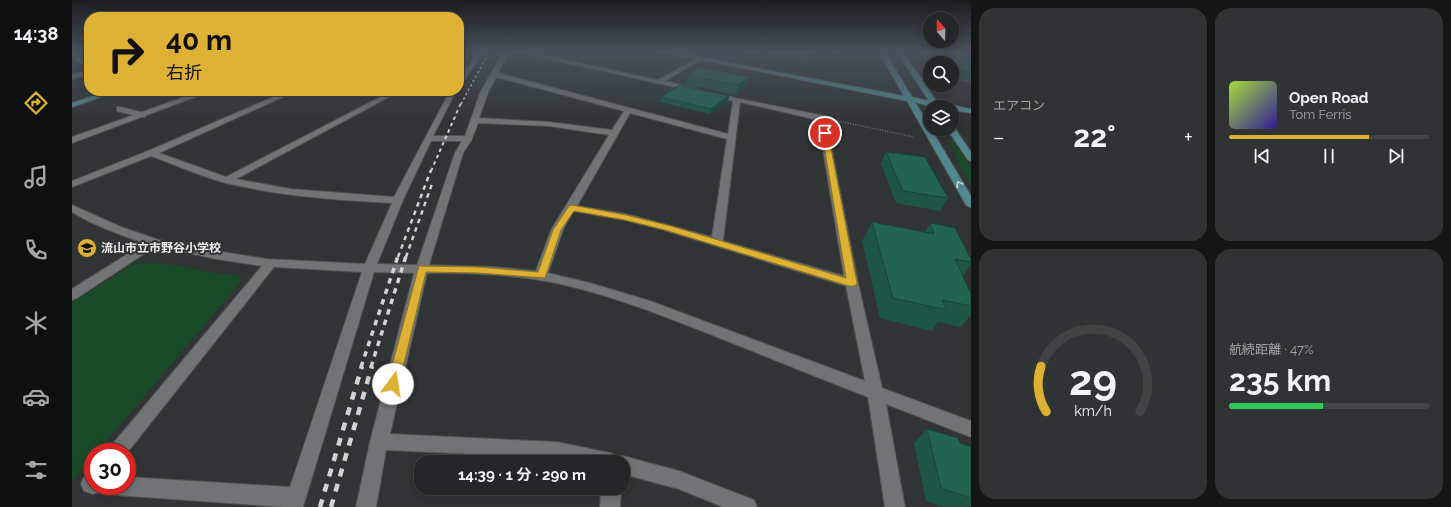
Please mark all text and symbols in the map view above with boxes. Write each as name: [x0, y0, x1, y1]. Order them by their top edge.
north arrow: [923, 12, 959, 48]
map controls: [923, 12, 959, 136]
text: 14:38: [14, 23, 58, 44]
text: 40 m: [166, 24, 232, 57]
icon: right: [100, 28, 152, 80]
button: search: [923, 56, 959, 92]
text: 右折: [166, 62, 202, 83]
icon: directions: [22, 89, 50, 117]
text: Open Road: [1289, 89, 1369, 107]
text: エアコン: [993, 98, 1045, 113]
button: layers: [923, 100, 959, 136]
text: Tom Ferris: [1289, 107, 1352, 122]
pin: [808, 116, 842, 150]
text: 22°: [1073, 119, 1115, 154]
icon: arrive: [814, 122, 836, 144]
text: −: [993, 124, 1005, 150]
text: +: [1184, 124, 1193, 150]
icon: previous: [1251, 145, 1273, 167]
icon: pause: [1318, 145, 1340, 167]
icon: next: [1385, 145, 1407, 167]
icon: music: [22, 163, 50, 191]
one-way arrow: [957, 181, 964, 188]
icon: phone: [22, 236, 50, 264]
school or university icon: 流山市立市野谷小学校: [76, 237, 98, 259]
place label: 流山市立市野谷小学校: [101, 241, 221, 255]
icon: climate: [22, 309, 50, 337]
text: 航続距離 · 47%: [1229, 342, 1313, 357]
text: 29: [1069, 356, 1117, 405]
position arrow: [372, 363, 414, 405]
text: 235 km: [1229, 363, 1331, 398]
icon: car: [22, 383, 50, 411]
text: km/h: [1074, 402, 1112, 418]
speed limit sign: 30: [84, 443, 136, 495]
icon: filters: [22, 456, 50, 484]
text: 14:39 · 1 分 · 290 m: [458, 466, 586, 484]

